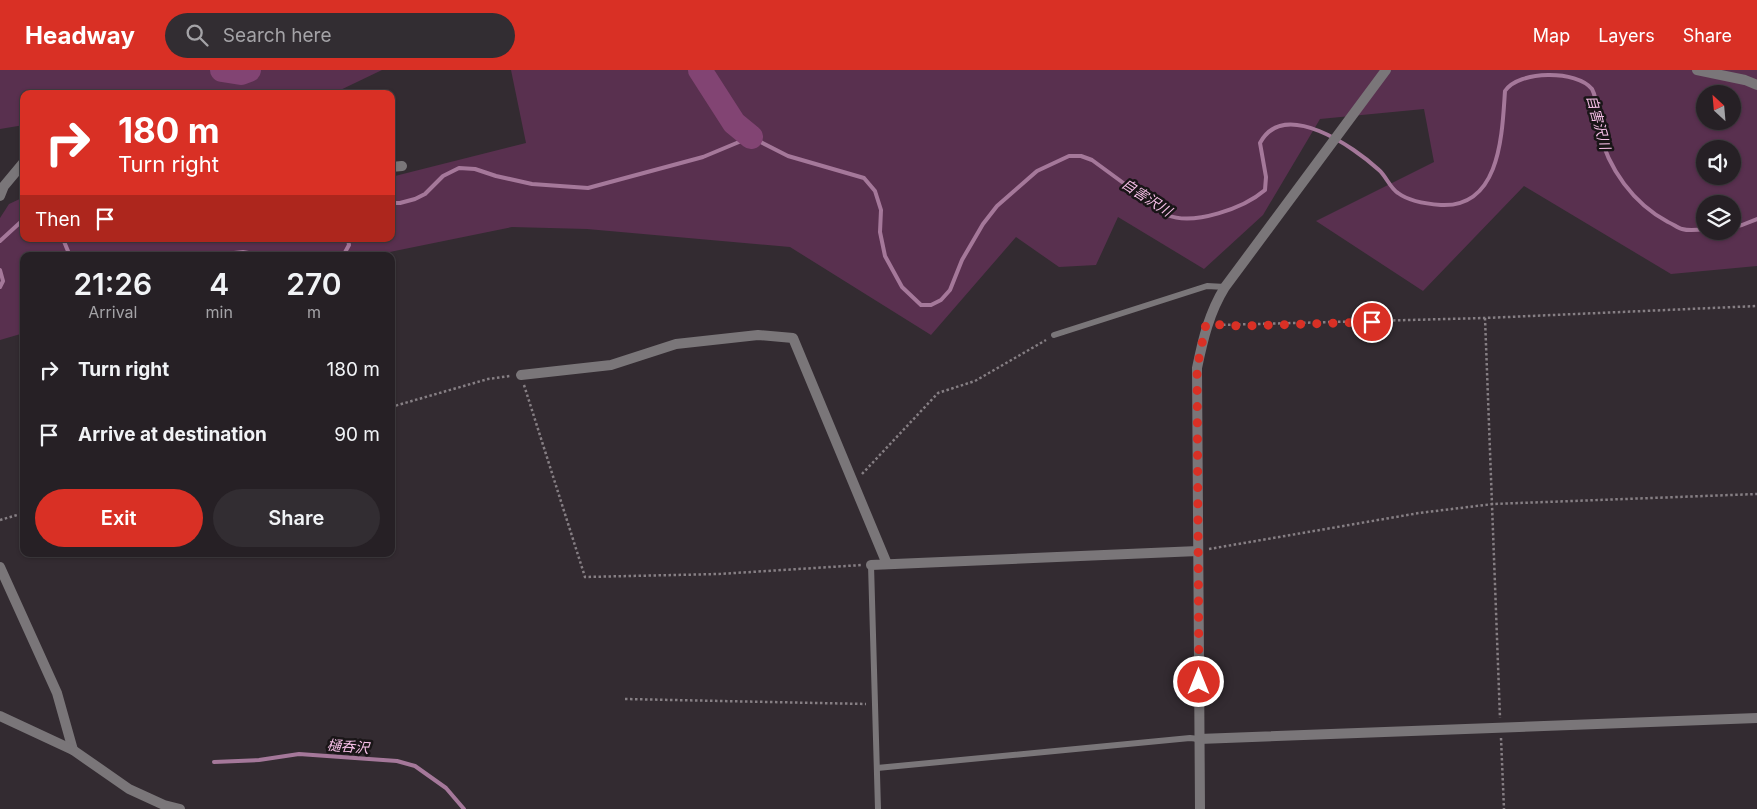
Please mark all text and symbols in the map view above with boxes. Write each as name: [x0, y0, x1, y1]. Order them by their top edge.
search box: [165, 13, 515, 58]
text: Headway: [25, 21, 135, 50]
icon: search: [183, 21, 211, 49]
text: Search here: [223, 24, 331, 47]
text: Map: [1533, 25, 1570, 46]
text: Layers: [1598, 25, 1655, 46]
text: Share: [1683, 25, 1732, 46]
north arrow: [1696, 85, 1741, 130]
map controls: [1696, 85, 1741, 240]
water label: 自害沢川: [1584, 93, 1615, 153]
text: 180 m: [118, 109, 220, 151]
icon: right: [35, 110, 100, 175]
button: sound: [1696, 140, 1741, 185]
text: Turn right: [118, 151, 219, 177]
water label: 自害沢川: [1119, 175, 1177, 220]
button: layers: [1696, 195, 1741, 240]
icon: arrive: [91, 205, 119, 233]
text: Then: [35, 208, 81, 231]
text: 21:26: [73, 266, 152, 302]
text: 4: [209, 266, 229, 302]
text: 270: [286, 266, 342, 302]
pin: [1351, 301, 1393, 343]
text: Arrival: [88, 302, 137, 322]
text: min: [206, 302, 233, 322]
text: m: [307, 302, 321, 322]
icon: arrive: [1358, 308, 1386, 336]
icon: right: [35, 356, 63, 384]
text: Turn right: [78, 358, 169, 381]
text: 180 m: [327, 358, 380, 381]
icon: arrive: [35, 421, 63, 449]
text: Arrive at destination: [78, 423, 267, 446]
text: 90 m: [334, 423, 380, 446]
button: Exit: [35, 489, 203, 547]
button: Share: [213, 489, 380, 547]
position arrow: [1172, 655, 1224, 707]
water label: 樋呑沢: [326, 736, 372, 756]

